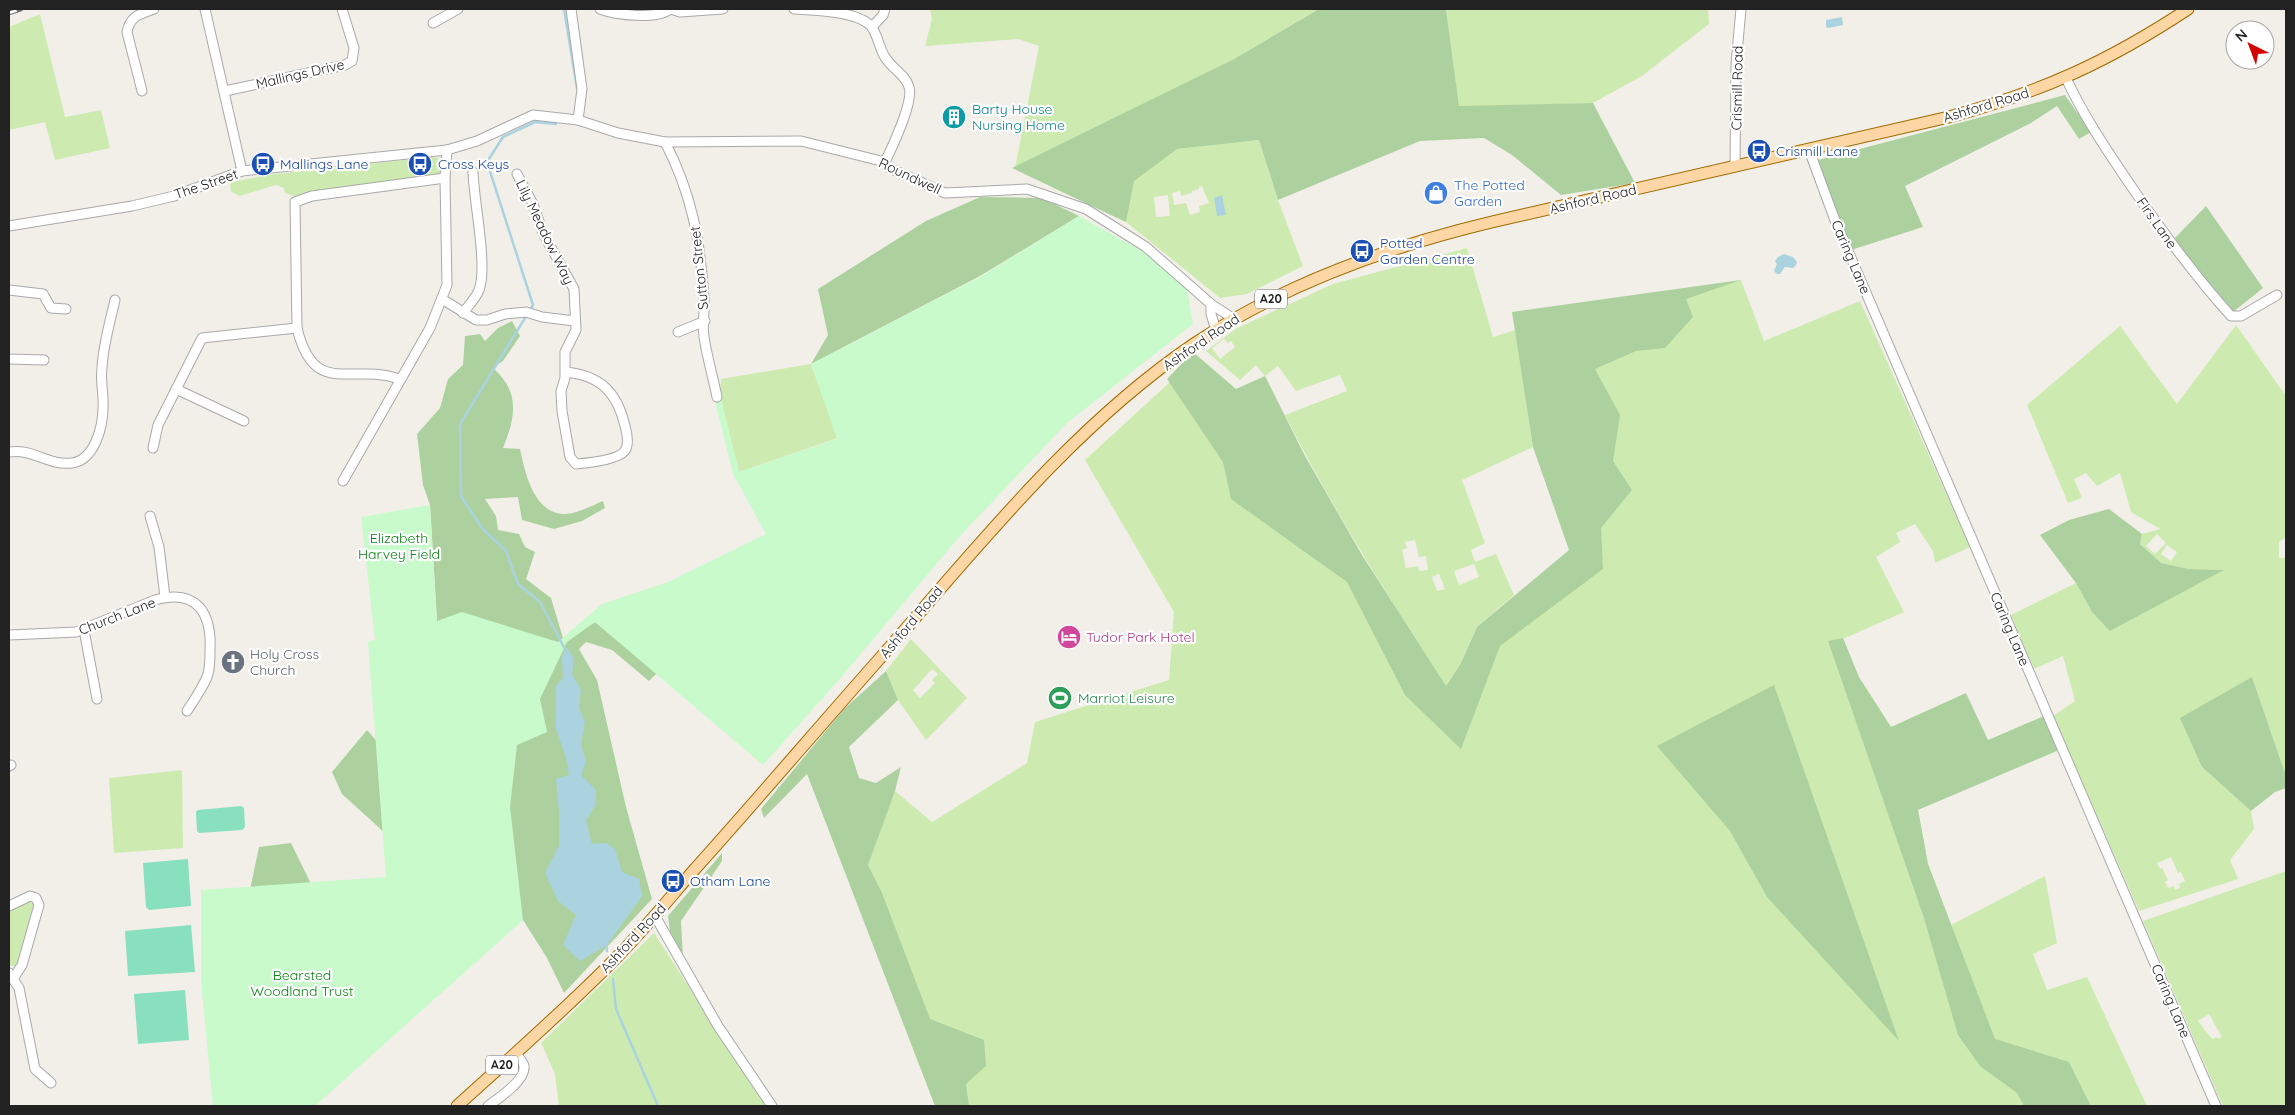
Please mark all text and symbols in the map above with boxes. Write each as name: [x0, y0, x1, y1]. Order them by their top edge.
north arrow: [2225, 20, 2275, 70]
text: N: [2231, 25, 2251, 45]
street label: Crismill Road: [1727, 45, 1747, 131]
street label: Mallings Drive: [254, 55, 346, 93]
street label: Ashford Road: [1941, 83, 2031, 127]
place label: Barty House Nursing Home: [972, 100, 1065, 134]
building icon: Barty House Nursing Home: [941, 104, 967, 130]
bus stop icon: Crismill Lane: [1746, 138, 1772, 164]
place label: Crismill Lane: [1776, 142, 1858, 160]
bus stop icon: Mallings Lane: [250, 151, 276, 177]
bus stop icon: Cross Keys: [407, 151, 433, 177]
street label: Roundwell: [876, 154, 944, 198]
place label: Mallings Lane: [280, 155, 369, 173]
place label: Cross Keys: [438, 155, 509, 173]
street label: The Street: [172, 165, 241, 203]
place label: The Potted Garden: [1454, 176, 1525, 210]
street label: Lily Meadow Way: [512, 177, 578, 287]
shop icon: The Potted Garden: [1423, 180, 1449, 206]
street label: Ashford Road: [1548, 180, 1638, 218]
street label: Firs Lane: [2133, 194, 2181, 252]
street label: Caring Lane: [1827, 217, 1875, 297]
street label: Sutton Street: [686, 225, 712, 311]
place label: Potted Garden Centre: [1380, 234, 1475, 268]
bus stop icon: Potted Garden Centre: [1349, 238, 1375, 264]
road number: A20: [1255, 290, 1287, 308]
street label: Ashford Road: [1159, 310, 1243, 374]
park label: Elizabeth Harvey Field: [358, 529, 440, 563]
street label: Ashford Road: [876, 582, 946, 662]
street label: Caring Lane: [1986, 589, 2034, 669]
street label: Church Lane: [76, 593, 158, 639]
hotel icon: Tudor Park Hotel: [1056, 624, 1082, 650]
place label: Tudor Park Hotel: [1086, 628, 1195, 646]
place label: Holy Cross Church: [250, 645, 319, 679]
church icon: Holy Cross Church: [220, 649, 246, 675]
sports icon: Marriot Leisure: [1047, 685, 1073, 711]
place label: Marriot Leisure: [1078, 689, 1175, 707]
bus stop icon: Otham Lane: [660, 868, 686, 894]
place label: Otham Lane: [690, 872, 771, 890]
street label: Ashford Road: [596, 899, 670, 977]
street label: Caring Lane: [2147, 961, 2195, 1041]
park label: Bearsted Woodland Trust: [250, 966, 354, 1000]
road number: A20: [486, 1056, 518, 1074]

